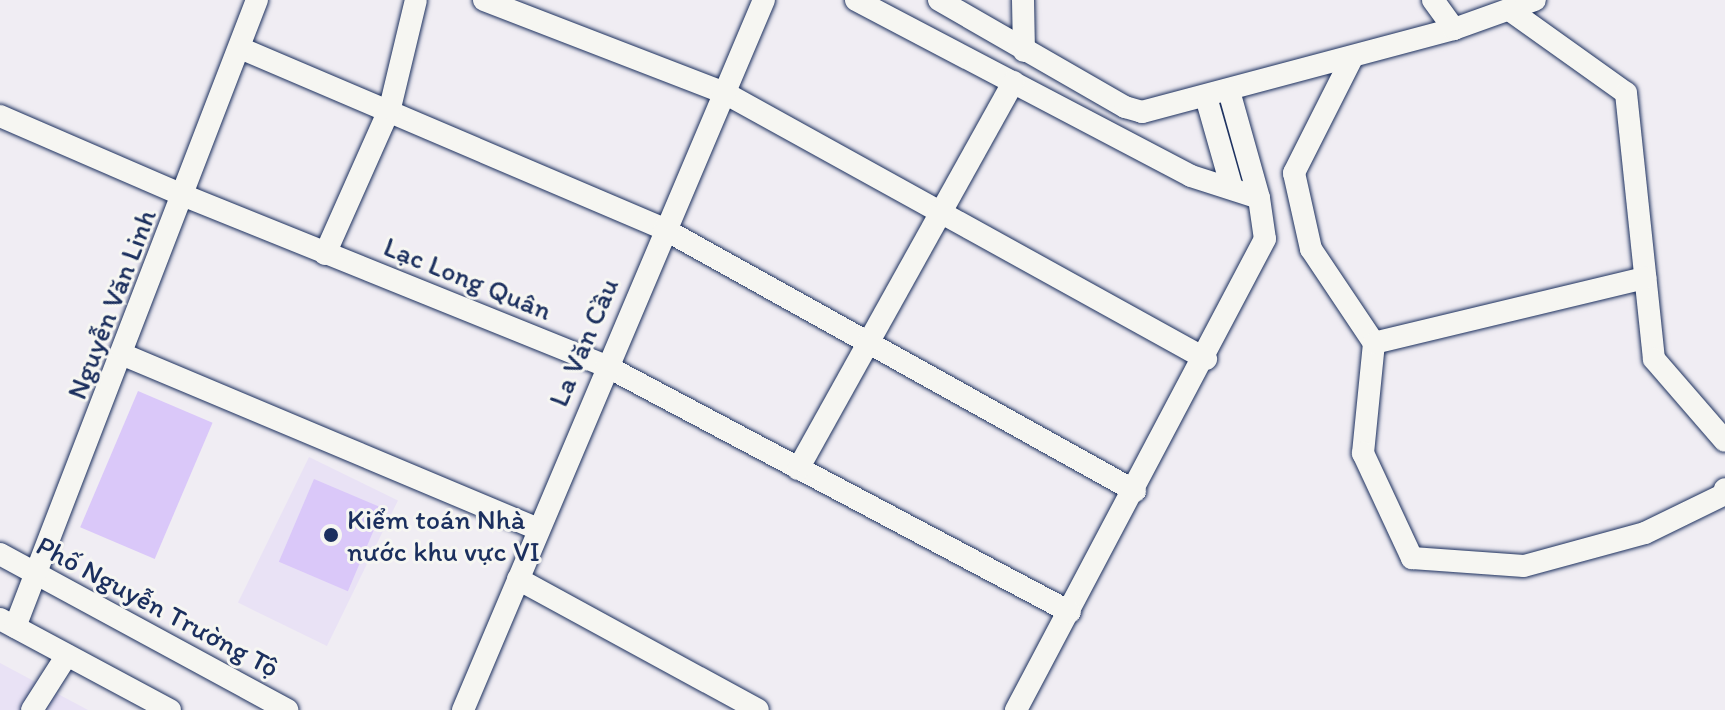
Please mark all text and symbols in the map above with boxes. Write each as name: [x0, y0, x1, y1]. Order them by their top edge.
street label: Nguyễn Văn Linh: [59, 204, 163, 404]
street label: Lạc Long Quân: [379, 229, 557, 327]
street label: La Văn Cầu: [541, 273, 625, 411]
place label: Kiểm toán Nhà nước khu vực VI: [347, 502, 540, 568]
marker: Kiểm toán Nhà nước khu vực VI: [322, 526, 340, 544]
street label: Phố Nguyễn Trường Tộ: [32, 528, 284, 684]

